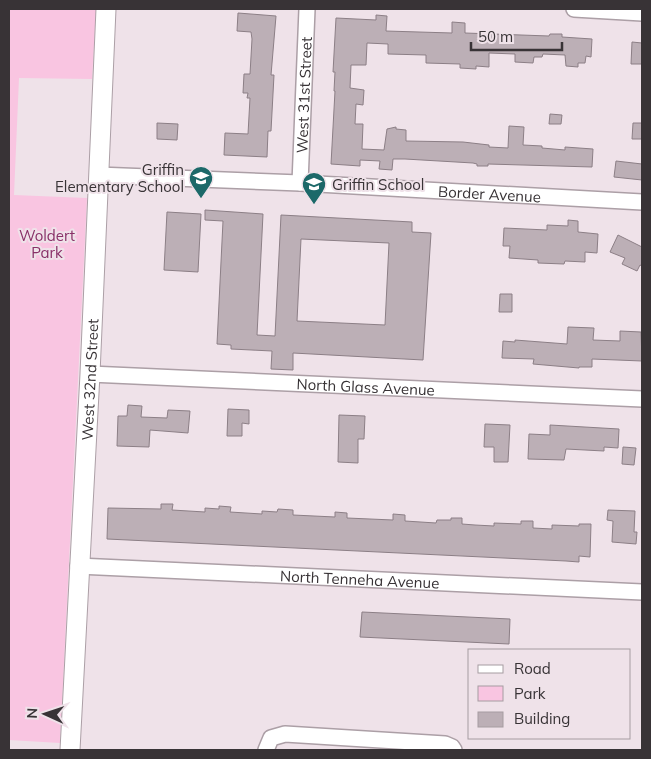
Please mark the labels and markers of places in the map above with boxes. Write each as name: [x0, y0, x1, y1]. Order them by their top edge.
place label: Griffin Elementary School: [55, 160, 184, 196]
school or university icon: Griffin Elementary School: [188, 165, 214, 199]
school or university icon: Griffin School: [301, 171, 327, 205]
place label: Griffin School: [332, 175, 424, 194]

